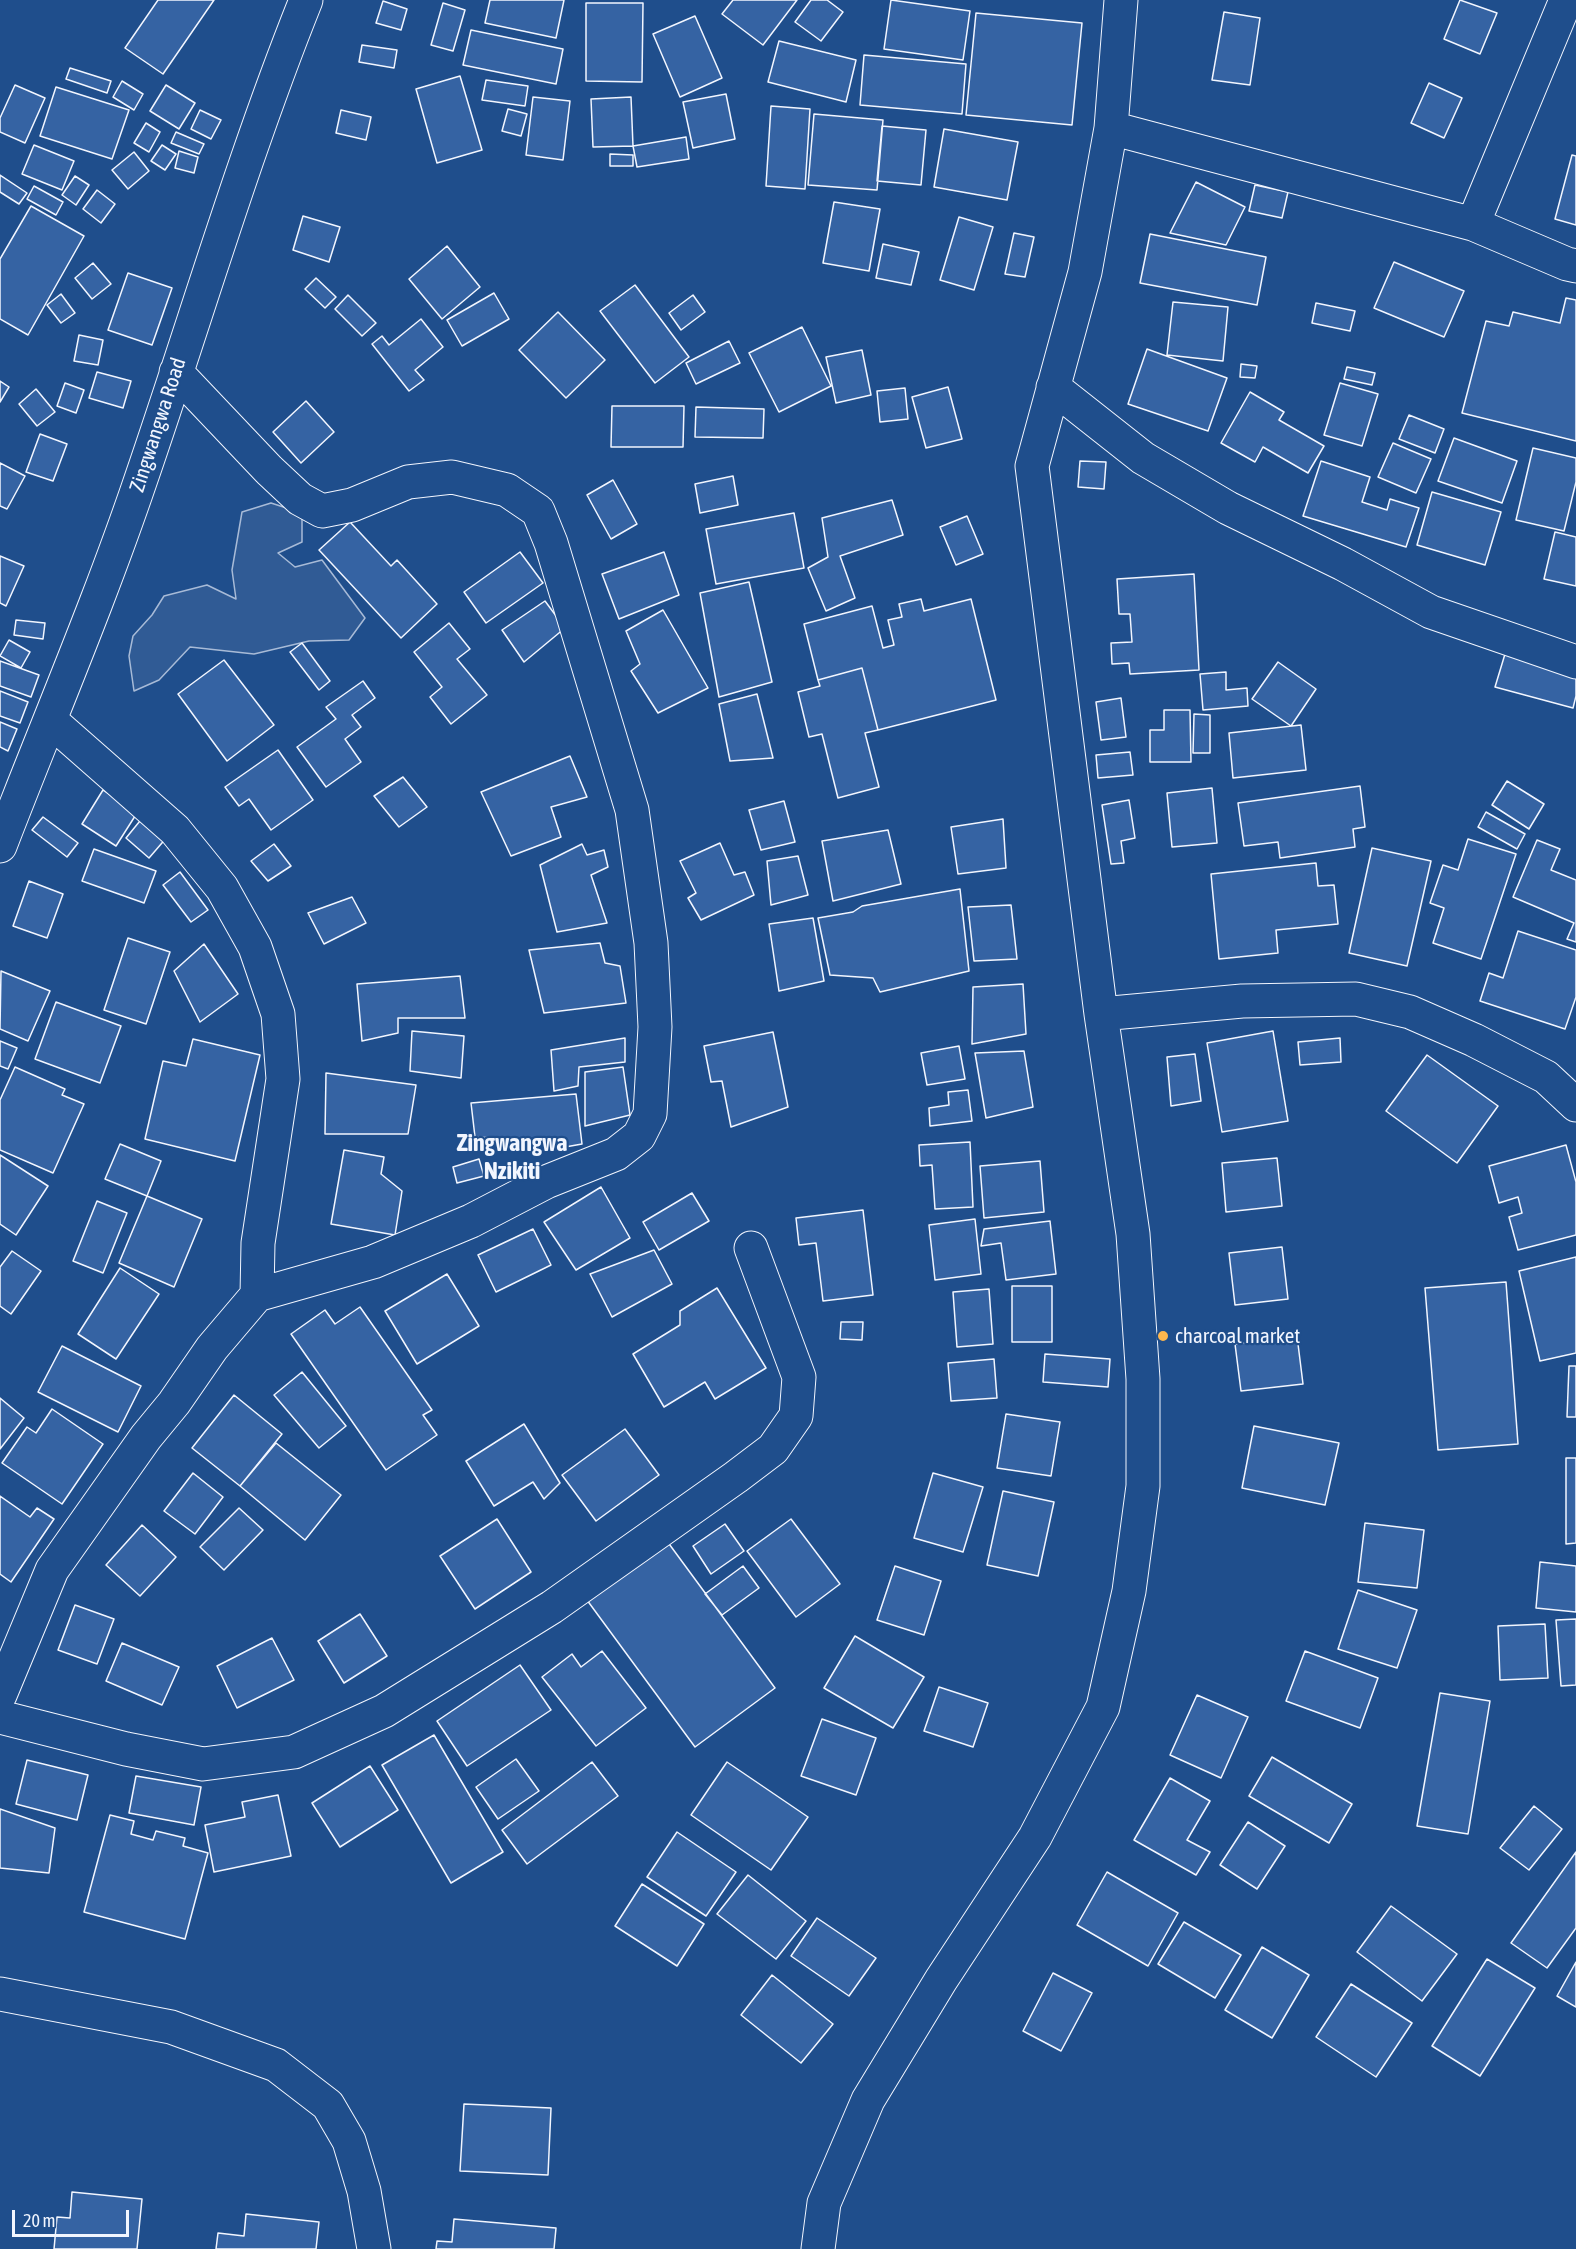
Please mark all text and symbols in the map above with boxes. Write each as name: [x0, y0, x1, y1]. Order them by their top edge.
street label: Zingwangwa Road: [124, 355, 192, 495]
district label: Zingwangwa Nzikiti: [457, 1129, 567, 1185]
place label: charcoal market: [1175, 1323, 1300, 1349]
marker: charcoal market: [1156, 1329, 1170, 1343]
scale bar: [15, 2198, 132, 2236]
text: 20 m: [23, 2210, 55, 2231]

